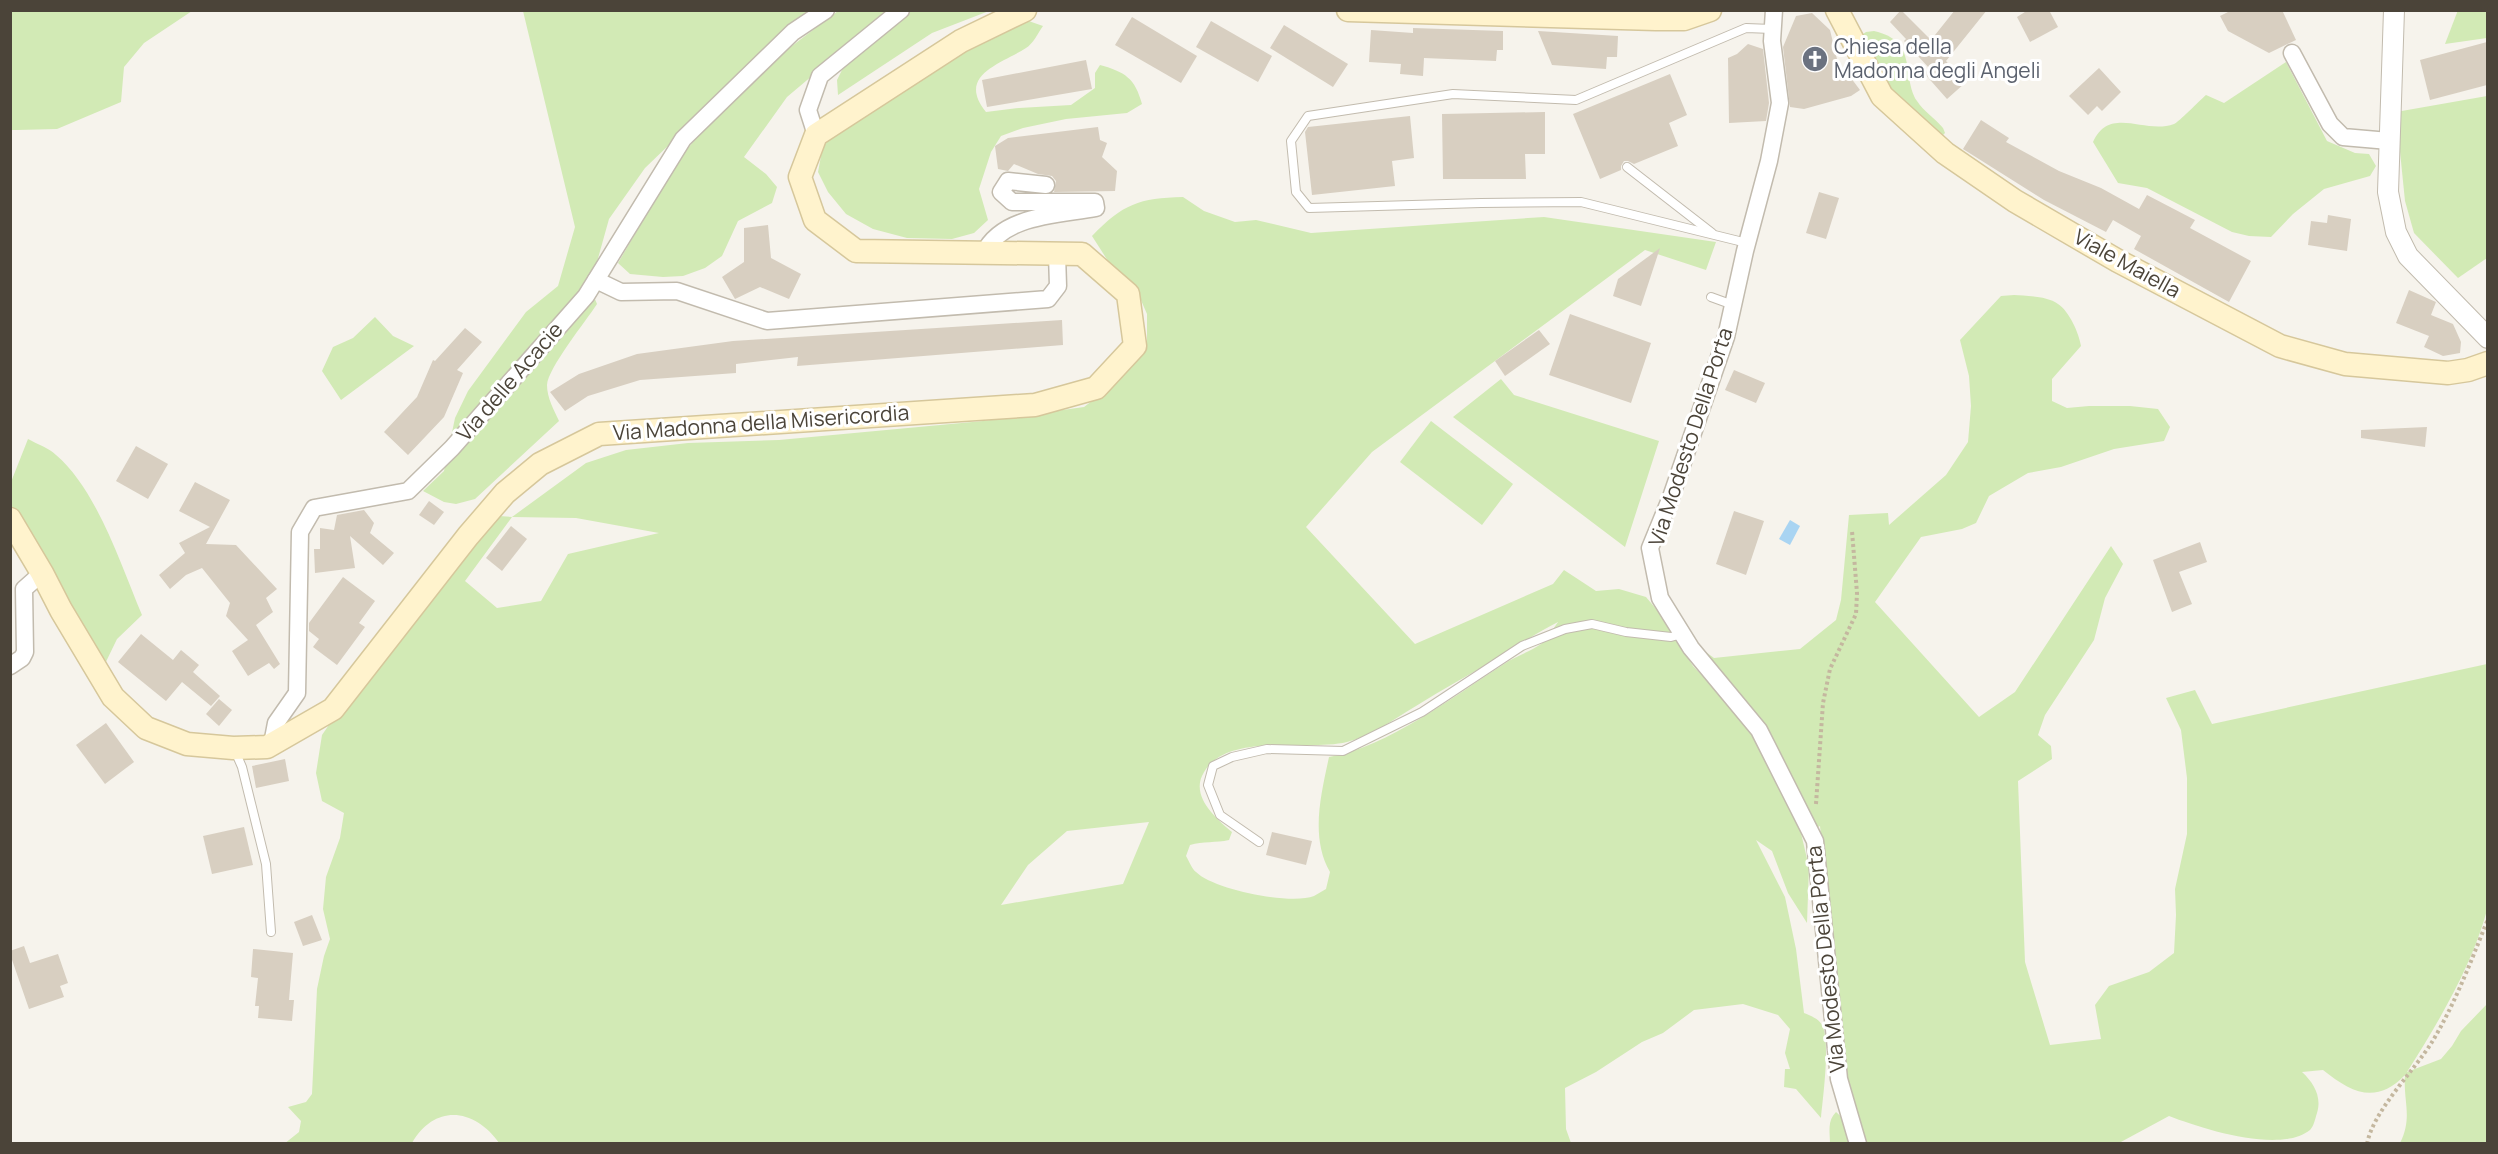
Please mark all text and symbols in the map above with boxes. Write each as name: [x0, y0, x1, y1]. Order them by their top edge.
place label: Chiesa della Madonna degli Angeli: [1834, 32, 2040, 84]
church icon: Chiesa della Madonna degli Angeli: [1800, 44, 1830, 74]
street label: Viale Maiella: [2069, 222, 2186, 304]
street label: Via delle Acacie: [450, 316, 569, 447]
street label: Via Modesto Della Porta: [1641, 324, 1739, 550]
street label: Via Madonna della Misericordia: [612, 398, 910, 446]
street label: Via Modesto Della Porta: [1799, 844, 1851, 1074]

